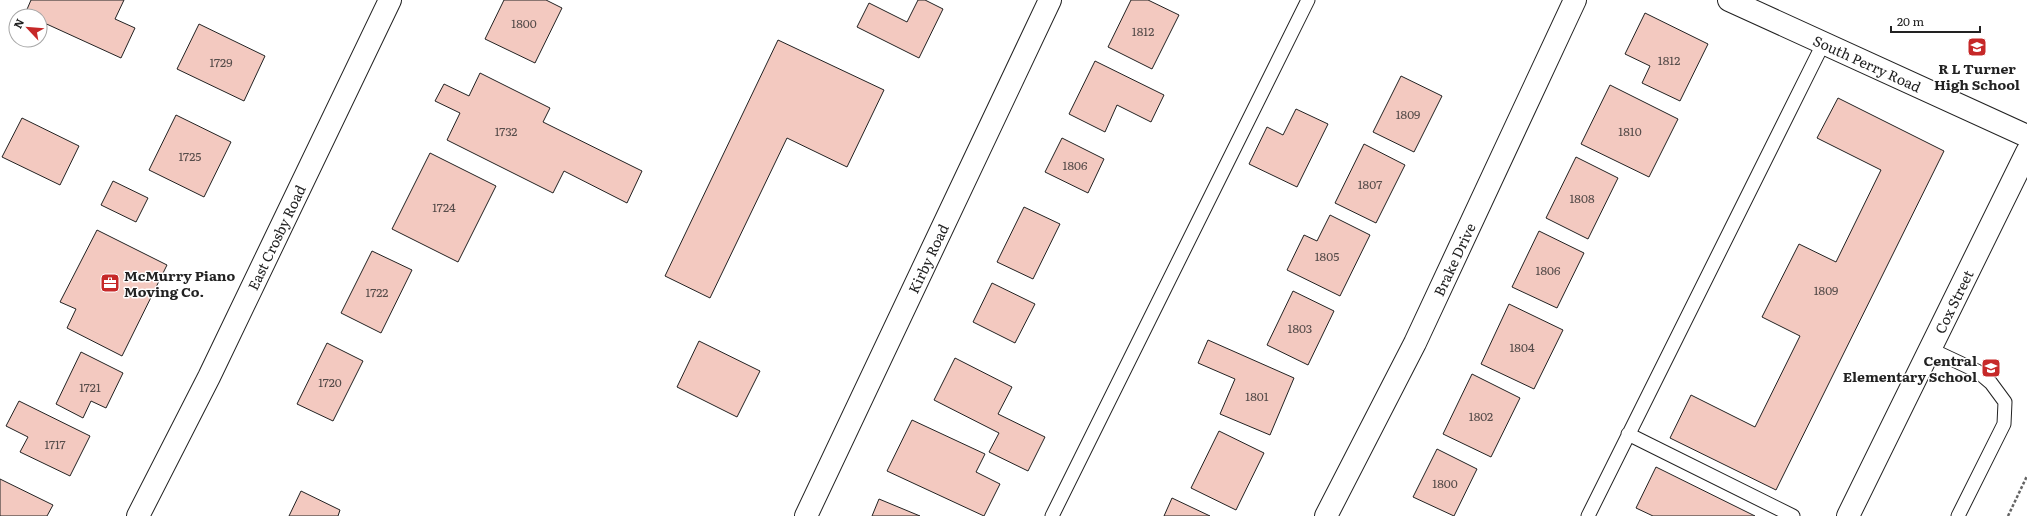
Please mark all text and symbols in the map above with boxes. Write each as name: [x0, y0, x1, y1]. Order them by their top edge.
north arrow: [8, 8, 48, 48]
scale bar: [1891, 8, 1980, 34]
text: 20 m: [1897, 12, 1924, 30]
house number: 1800: [511, 14, 537, 32]
text: N: [9, 16, 27, 31]
house number: 1812: [1132, 22, 1154, 40]
street label: South Perry Road: [1810, 30, 1925, 97]
school or university icon: R L Turner High School: [1966, 36, 1988, 58]
house number: 1812: [1658, 51, 1680, 69]
house number: 1729: [210, 53, 232, 71]
place label: R L Turner High School: [1934, 58, 2020, 94]
house number: 1809: [1396, 105, 1420, 123]
house number: 1732: [495, 122, 517, 140]
house number: 1810: [1618, 122, 1642, 140]
house number: 1725: [179, 147, 201, 165]
house number: 1806: [1063, 156, 1088, 174]
house number: 1807: [1358, 175, 1382, 193]
street label: East Crosby Road: [242, 181, 310, 293]
house number: 1808: [1569, 189, 1595, 207]
house number: 1724: [432, 198, 456, 216]
street label: Brake Drive: [1428, 219, 1480, 299]
street label: Kirby Road: [903, 220, 953, 296]
house number: 1805: [1315, 247, 1339, 265]
house number: 1806: [1536, 261, 1561, 279]
place label: McMurry Piano Moving Co.: [124, 265, 235, 301]
street label: Cox Street: [1929, 266, 1978, 337]
office icon: McMurry Piano Moving Co.: [99, 272, 121, 294]
house number: 1809: [1814, 281, 1838, 299]
house number: 1722: [366, 283, 388, 301]
house number: 1803: [1288, 319, 1312, 337]
house number: 1804: [1509, 338, 1535, 356]
place label: Central Elementary School: [1843, 350, 1977, 386]
school or university icon: Central Elementary School: [1980, 357, 2002, 379]
house number: 1720: [318, 373, 342, 391]
house number: 1721: [79, 378, 101, 396]
house number: 1801: [1245, 387, 1269, 405]
house number: 1802: [1469, 407, 1493, 425]
house number: 1717: [44, 435, 66, 453]
house number: 1800: [1432, 474, 1458, 492]

